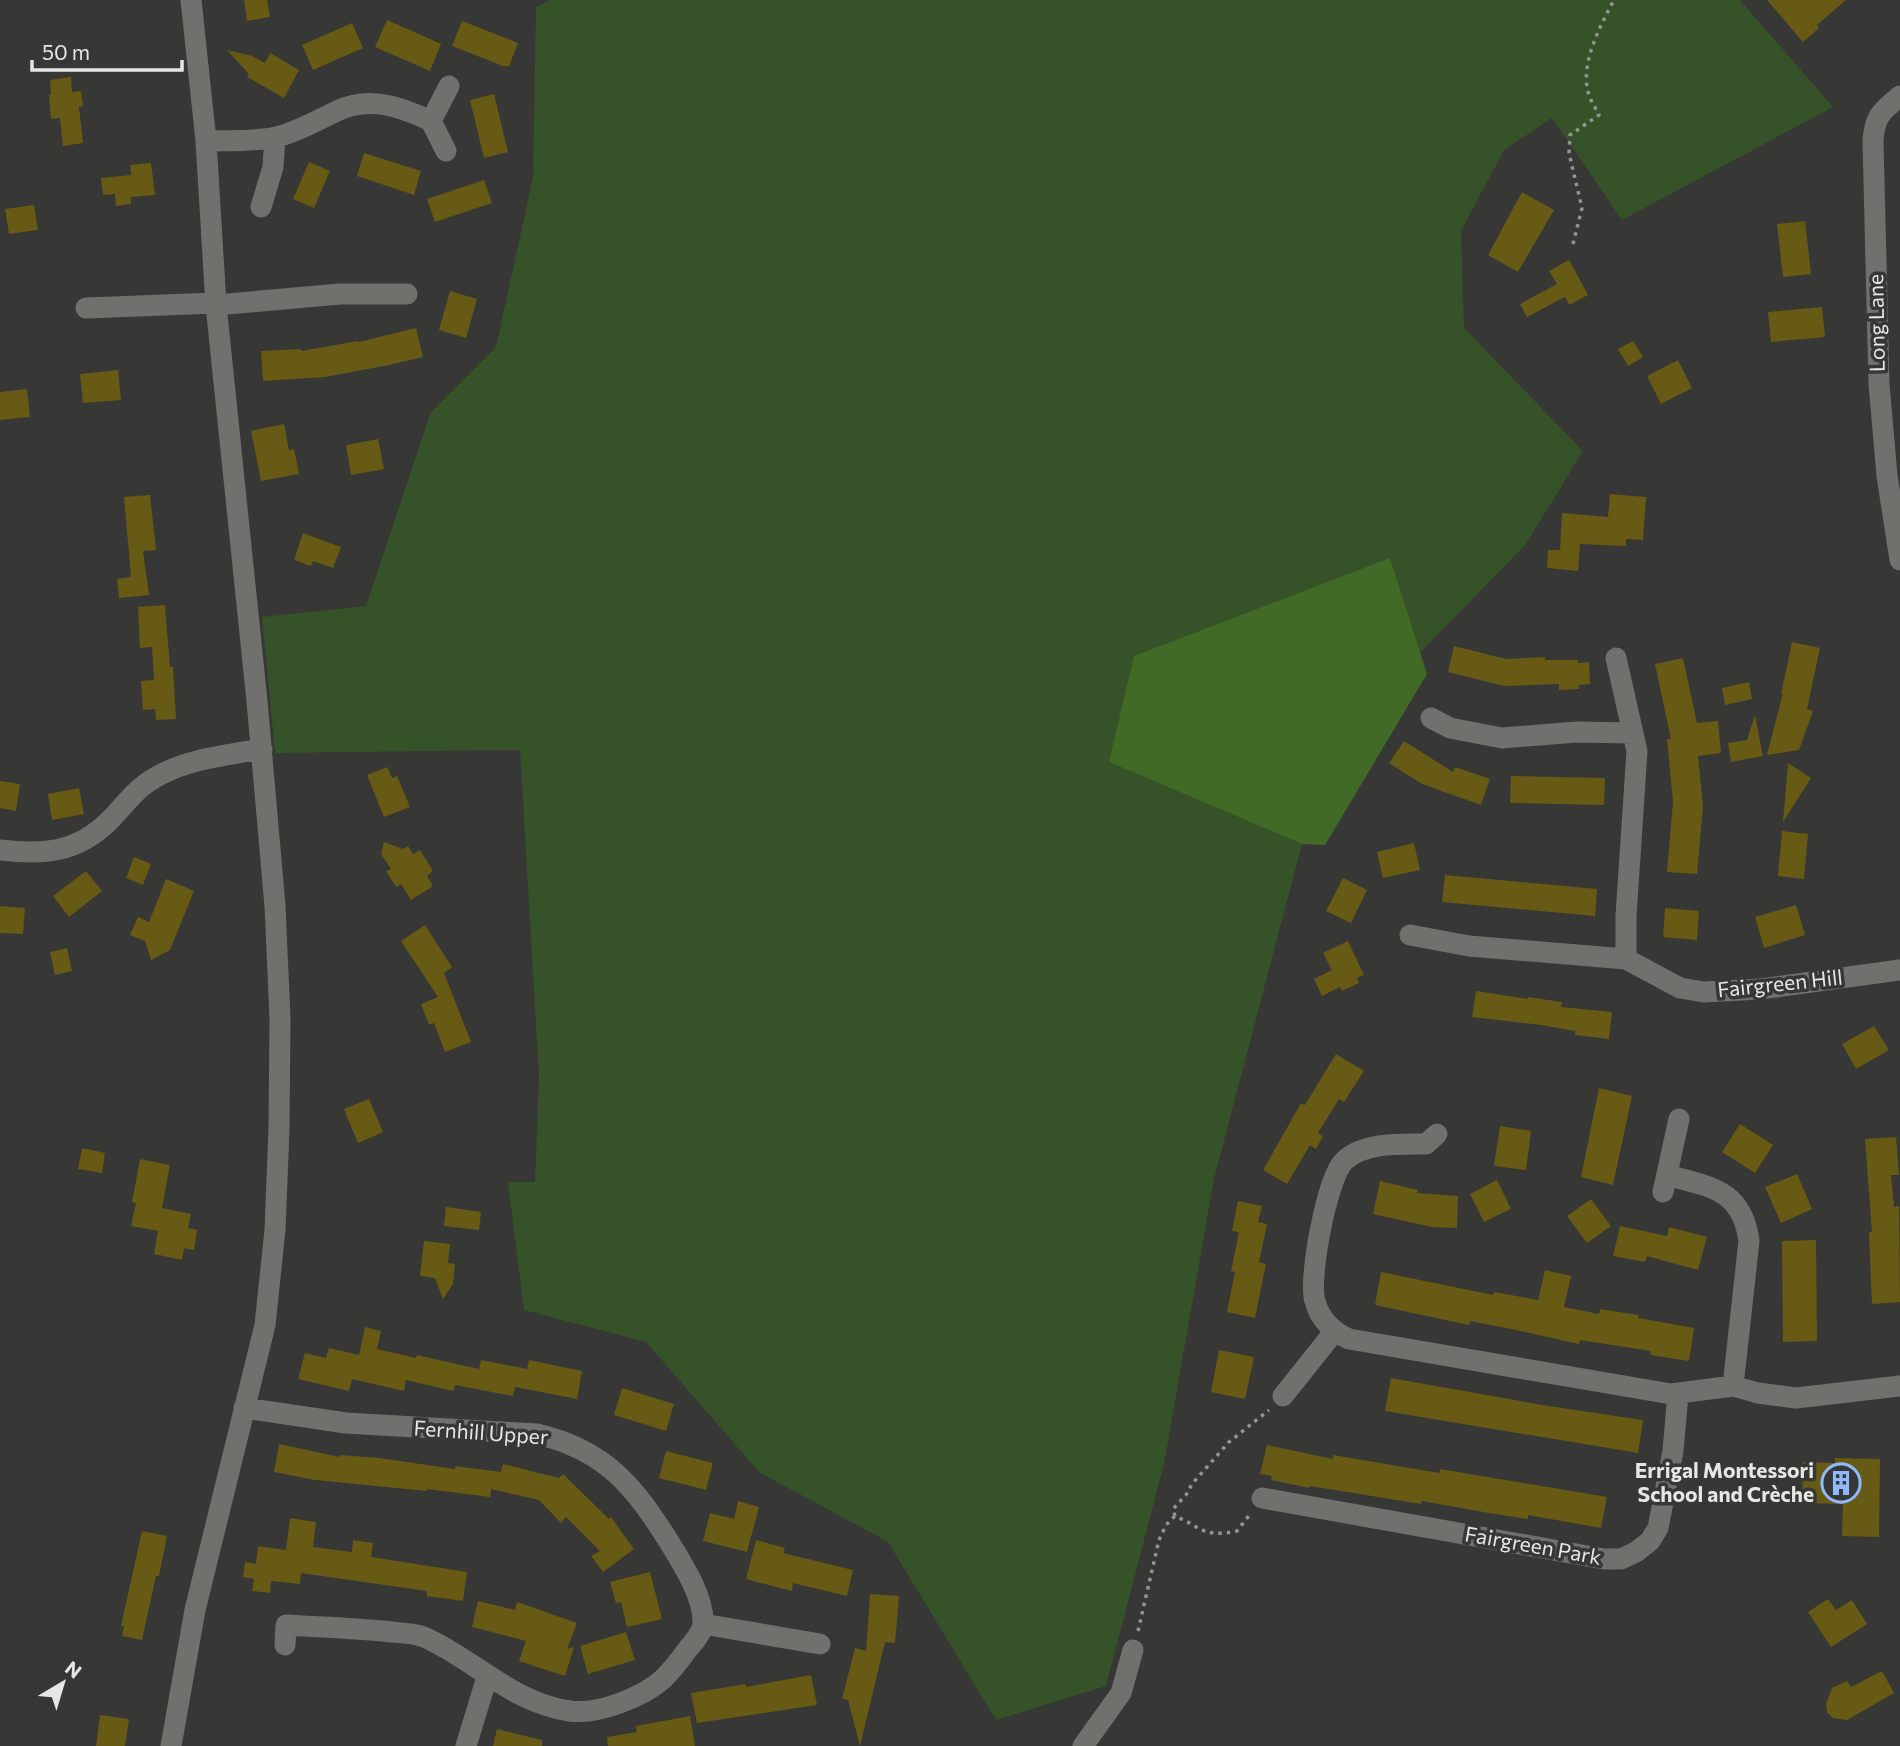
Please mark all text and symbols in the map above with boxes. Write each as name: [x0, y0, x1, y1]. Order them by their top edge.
scale bar: [32, 28, 182, 72]
text: 50 m: [42, 39, 90, 64]
street label: Long Lane: [1862, 274, 1889, 372]
street label: Fairgreen Hill: [1716, 964, 1844, 1002]
street label: Fernhill Upper: [413, 1414, 549, 1449]
place label: Errigal Montessori School and Crèche: [1635, 1457, 1814, 1506]
building icon: Errigal Montessori School and Crèche: [1820, 1462, 1862, 1504]
street label: Fairgreen Park: [1463, 1520, 1603, 1569]
north arrow: [28, 1648, 98, 1718]
text: N: [61, 1656, 86, 1683]

